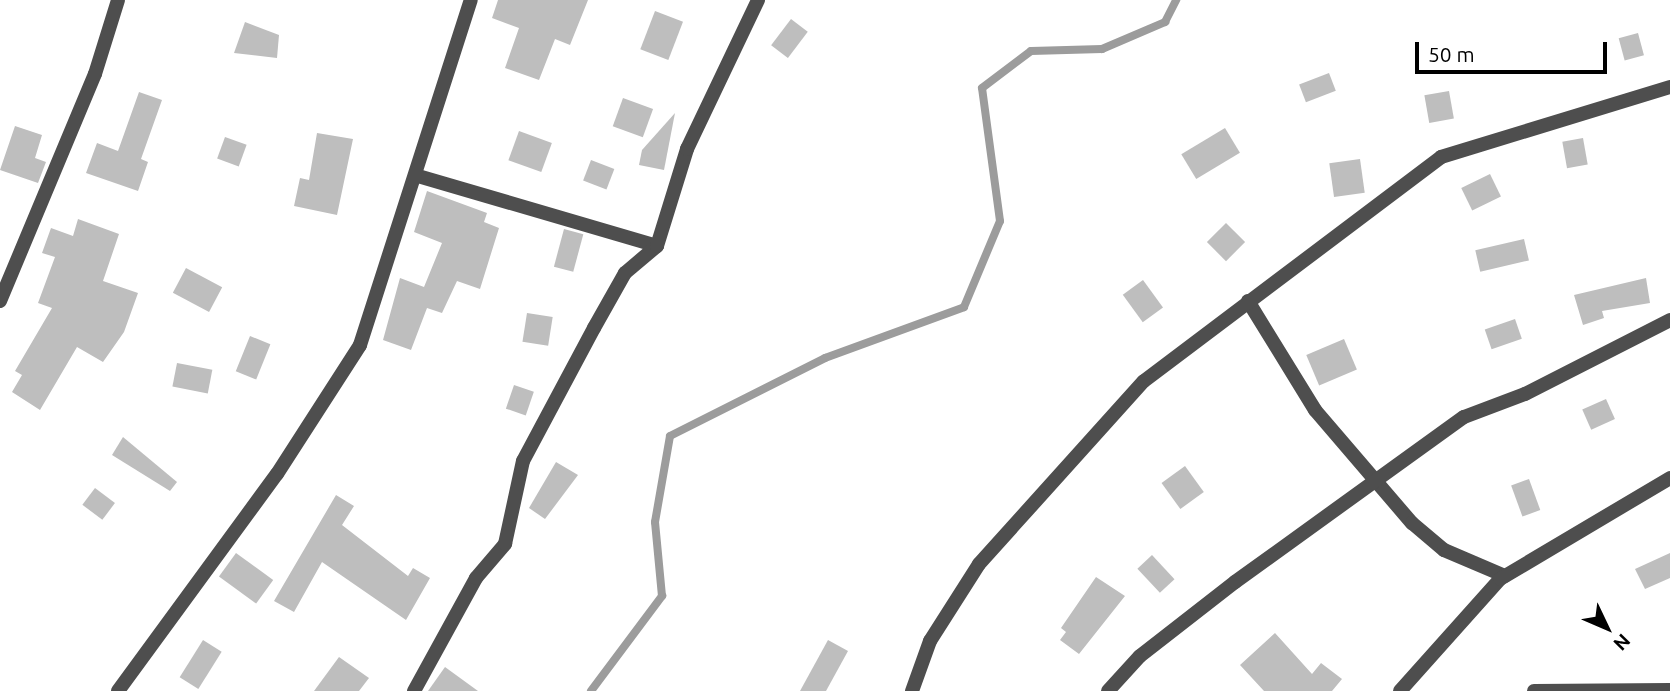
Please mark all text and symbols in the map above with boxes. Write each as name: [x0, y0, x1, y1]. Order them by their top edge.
scale bar: [1418, 28, 1610, 72]
text: 50 m: [1428, 42, 1475, 66]
north arrow: [1572, 593, 1642, 663]
text: N: [1609, 630, 1635, 655]

